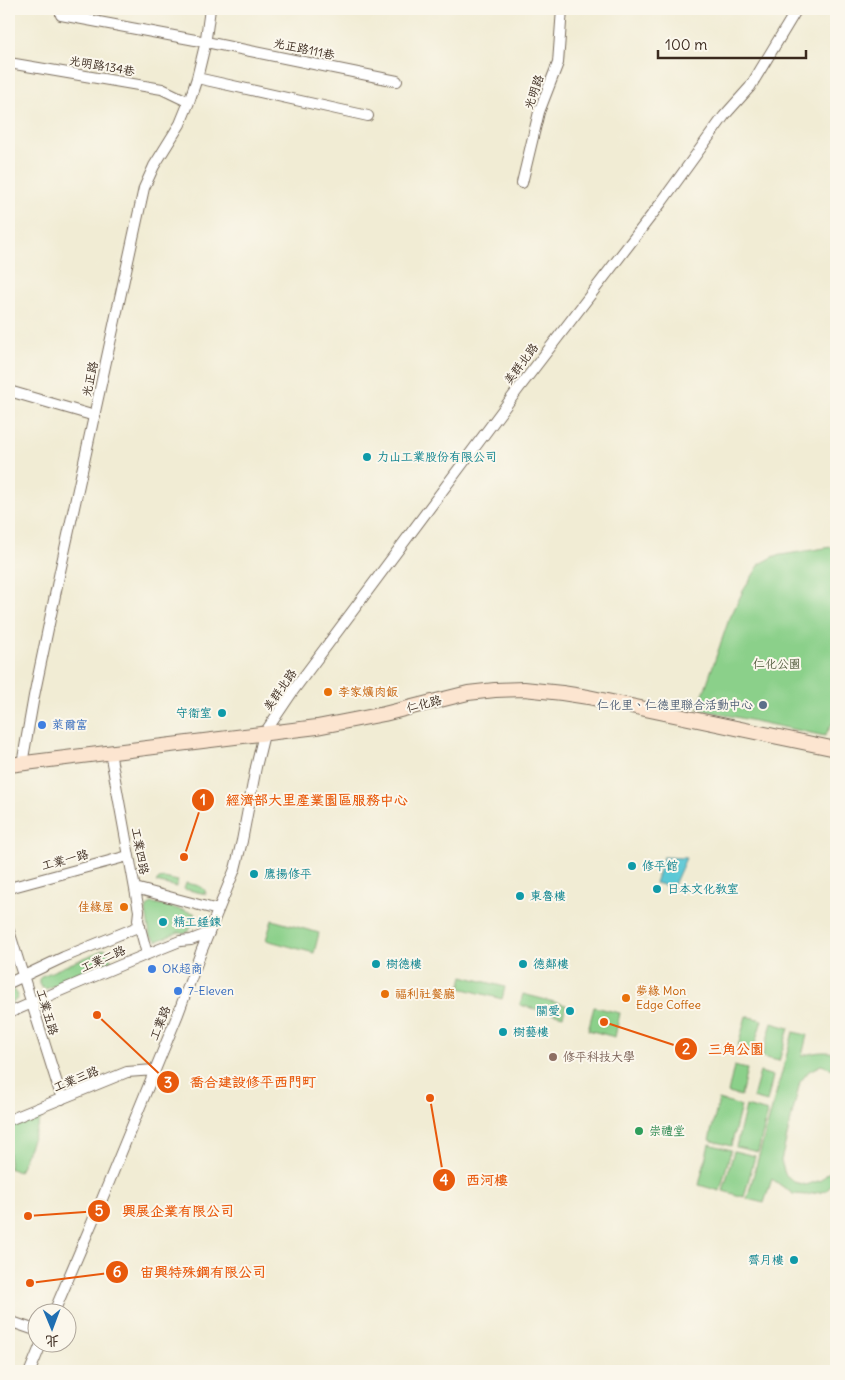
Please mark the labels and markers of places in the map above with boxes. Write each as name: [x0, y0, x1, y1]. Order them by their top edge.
place label: 力山工業股份有限公司: [377, 449, 497, 464]
marker: 力山工業股份有限公司: [361, 451, 373, 463]
place label: 李家爌肉飯: [338, 684, 398, 699]
marker: 李家爌肉飯: [322, 686, 334, 698]
place label: 仁化里、仁德里聯合活動中心: [597, 697, 753, 712]
marker: 仁化里、仁德里聯合活動中心: [757, 699, 769, 711]
place label: 守衛室: [176, 705, 212, 720]
marker: 守衛室: [216, 707, 228, 719]
place label: 萊爾富: [52, 717, 88, 732]
marker: 萊爾富: [36, 719, 48, 731]
callout: 經濟部大里產業園區服務中心: [191, 785, 418, 814]
place label: 修平館: [642, 858, 678, 873]
marker: 修平館: [626, 860, 638, 872]
place label: 鷹揚修平: [264, 866, 312, 881]
marker: 鷹揚修平: [248, 868, 260, 880]
place label: 日本文化教室: [667, 881, 739, 896]
marker: 日本文化教室: [651, 883, 663, 895]
place label: 東魯樓: [530, 888, 566, 903]
marker: 東魯樓: [514, 890, 526, 902]
place label: 佳緣屋: [78, 899, 114, 914]
marker: 佳緣屋: [118, 901, 130, 913]
place label: 精工錘鍊: [173, 914, 221, 929]
marker: 精工錘鍊: [157, 916, 169, 928]
place label: 樹德樓: [386, 956, 422, 971]
place label: 德鄰樓: [533, 956, 569, 971]
marker: 樹德樓: [370, 958, 382, 970]
marker: 德鄰樓: [517, 958, 529, 970]
place label: OK超商: [162, 961, 203, 976]
marker: OK超商: [146, 963, 158, 975]
place label: 7-Eleven: [188, 983, 234, 998]
place label: 夢緣 Mon Edge Coffee: [636, 983, 701, 1012]
marker: 7-Eleven: [172, 985, 184, 997]
place label: 福利社餐廳: [395, 986, 455, 1001]
marker: 福利社餐廳: [379, 988, 391, 1000]
marker: 夢緣 Mon Edge Coffee: [620, 992, 632, 1004]
place label: 關愛: [536, 1003, 560, 1018]
marker: 關愛: [564, 1005, 576, 1017]
place label: 樹藝樓: [513, 1024, 549, 1039]
marker: 樹藝樓: [497, 1026, 509, 1038]
callout: 三角公園: [673, 1035, 774, 1064]
place label: 修平科技大學: [563, 1049, 635, 1064]
marker: 修平科技大學: [547, 1051, 559, 1063]
callout: 喬合建設修平西門町: [155, 1068, 326, 1097]
place label: 崇禮堂: [649, 1123, 685, 1138]
marker: 崇禮堂: [633, 1125, 645, 1137]
callout: 西河樓: [431, 1166, 518, 1195]
callout: 興展企業有限公司: [87, 1196, 244, 1225]
place label: 霽月樓: [748, 1252, 784, 1267]
marker: 霽月樓: [788, 1254, 800, 1266]
callout: 宙興特殊鋼有限公司: [105, 1258, 276, 1287]

